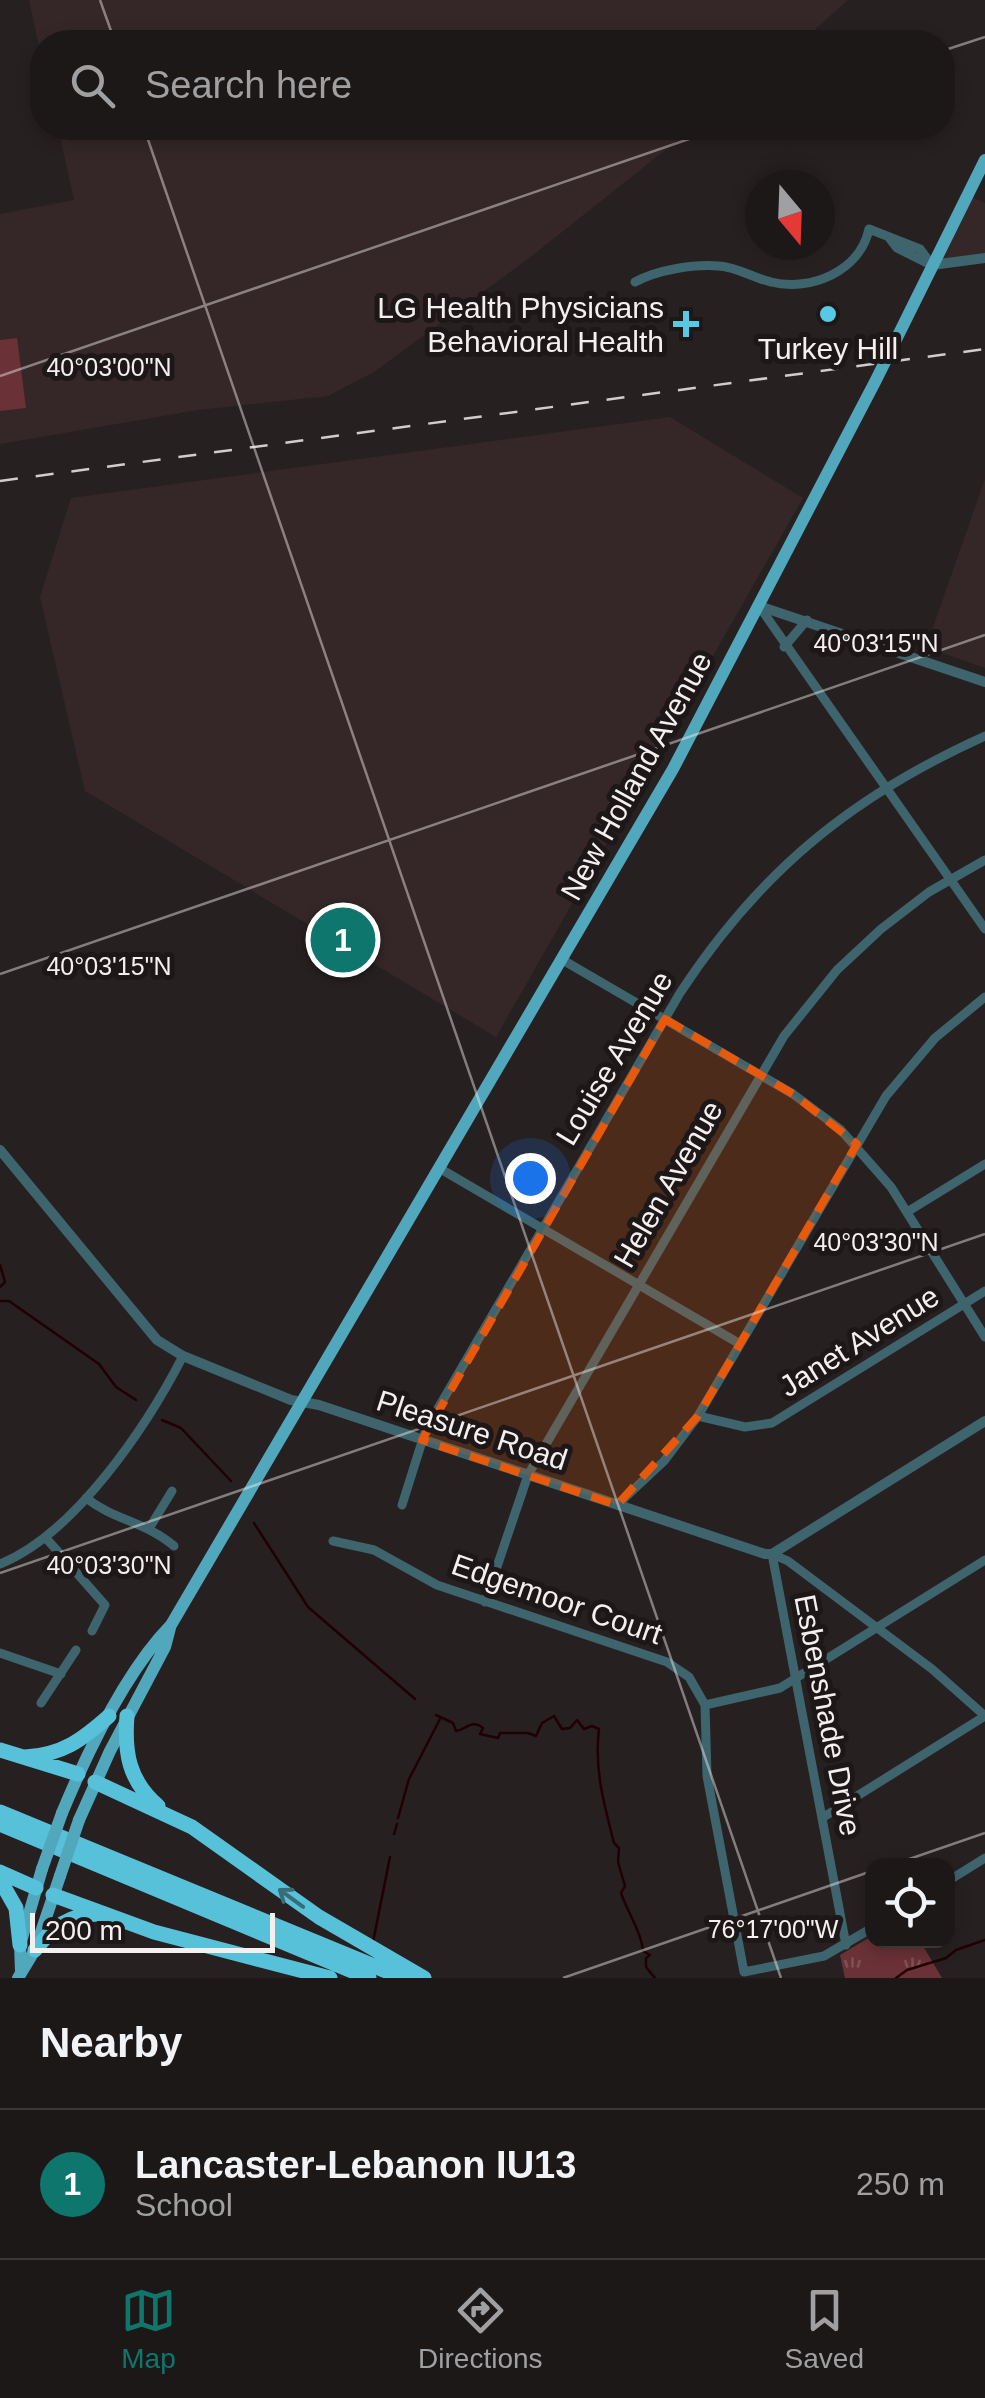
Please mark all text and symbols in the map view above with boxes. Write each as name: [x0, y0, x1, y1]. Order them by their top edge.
search box: [30, 30, 955, 140]
icon: search: [65, 58, 120, 113]
text: Search here: [145, 64, 352, 106]
north arrow: [745, 170, 835, 260]
place label: LG Health Physicians Behavioral Health: [377, 291, 664, 358]
marker: Turkey Hill: [817, 303, 839, 325]
marker: LG Health Physicians Behavioral Health: [673, 311, 699, 337]
place label: Turkey Hill: [758, 332, 898, 365]
text: 40°03'00"N: [46, 353, 172, 381]
text: 40°03'15"N: [813, 629, 939, 657]
street label: New Holland Avenue: [554, 646, 718, 906]
pin: 1: [310, 902, 376, 978]
text: 40°03'15"N: [46, 952, 172, 980]
street label: Louise Avenue: [549, 965, 679, 1151]
street label: Helen Avenue: [607, 1095, 729, 1273]
your location: [505, 1153, 556, 1204]
text: 40°03'30"N: [813, 1228, 939, 1256]
street label: Janet Avenue: [773, 1279, 945, 1403]
street label: Pleasure Road: [373, 1384, 571, 1476]
street label: Edgemoor Court: [448, 1548, 667, 1651]
text: 40°03'30"N: [46, 1551, 172, 1579]
street label: Esbenshade Drive: [788, 1592, 868, 1838]
map controls: [865, 1858, 955, 1948]
button: locate: [865, 1858, 955, 1948]
one-way arrow: [278, 1887, 305, 1908]
scale bar: [30, 1908, 275, 1952]
text: 200 m: [45, 1915, 123, 1946]
text: 76°17'00"W: [708, 1915, 839, 1943]
text: Nearby: [40, 2019, 182, 2066]
text: Lancaster-Lebanon IU13: [135, 2144, 576, 2186]
text: 1: [64, 2166, 81, 2202]
text: 250 m: [856, 2166, 945, 2202]
text: School: [135, 2187, 233, 2223]
tab: Map: [121, 2283, 176, 2375]
tab: Directions: [418, 2283, 543, 2375]
tab: Saved: [785, 2283, 864, 2375]

